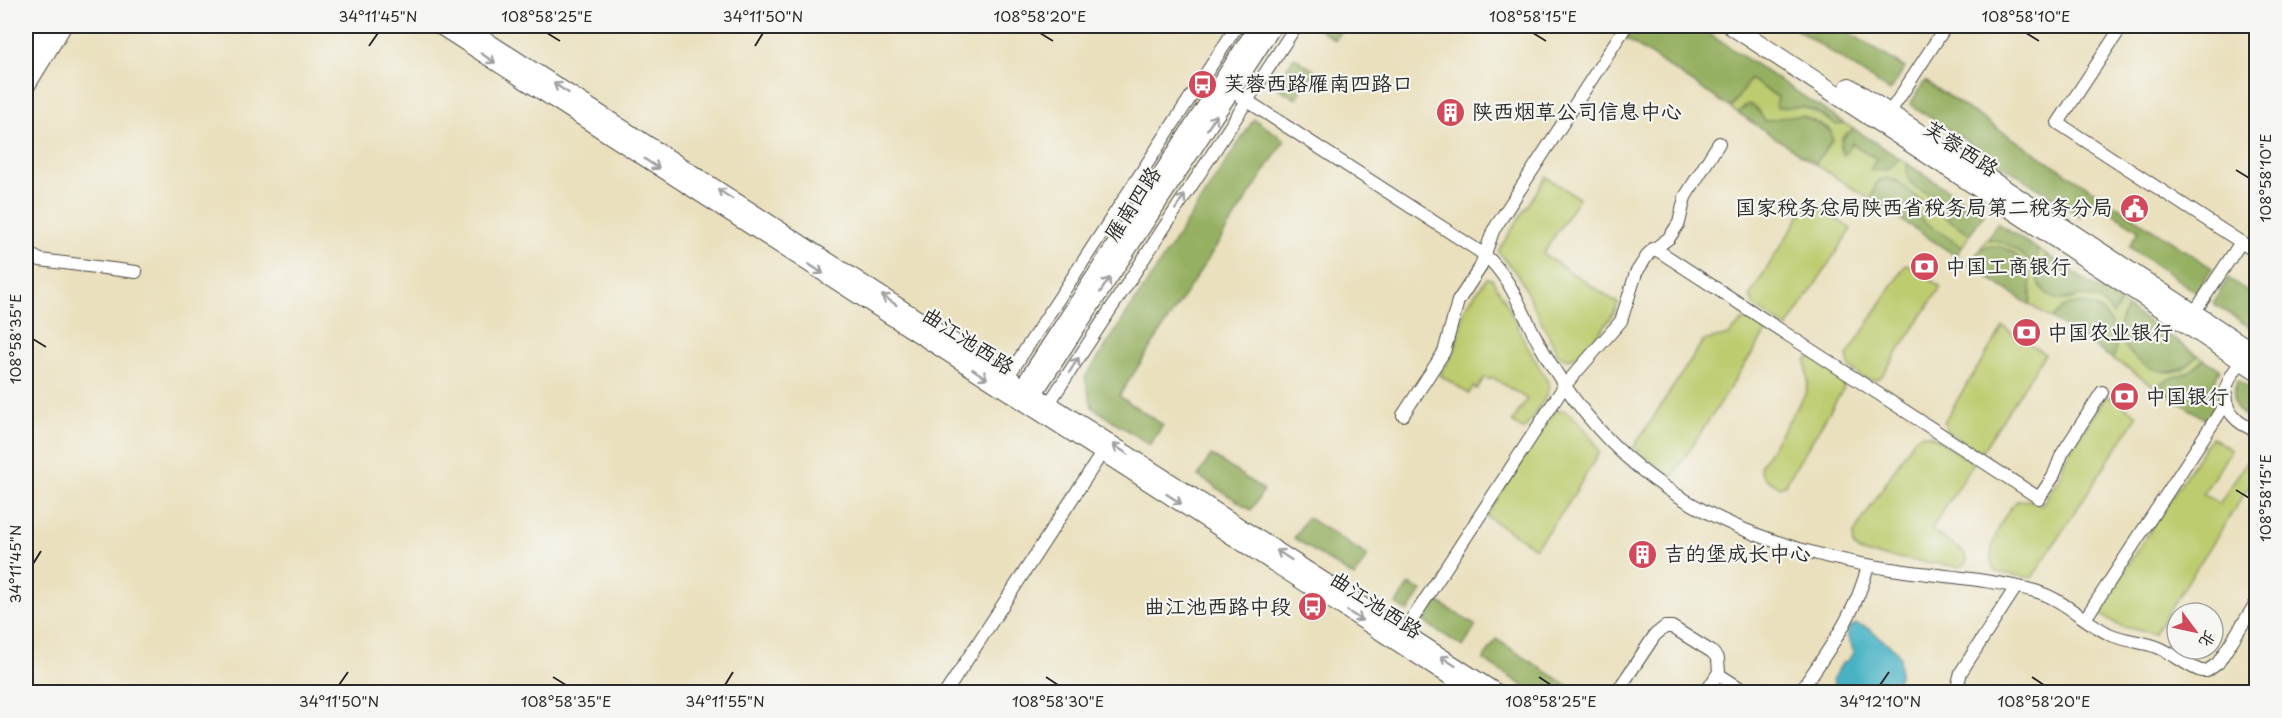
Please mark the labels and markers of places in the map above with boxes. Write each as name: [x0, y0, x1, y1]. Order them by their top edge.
place label: 芙蓉西路雁南四路口: [1224, 66, 1413, 98]
bus stop icon: 芙蓉西路雁南四路口: [1187, 68, 1219, 100]
place label: 陕西烟草公司信息中心: [1472, 94, 1682, 126]
building icon: 陕西烟草公司信息中心: [1435, 96, 1467, 128]
place label: 国家税务总局陕西省税务局第二税务分局: [1735, 190, 2113, 222]
public building icon: 国家税务总局陕西省税务局第二税务分局: [2118, 192, 2150, 224]
place label: 中国工商银行: [1945, 249, 2071, 281]
bank icon: 中国工商银行: [1908, 251, 1940, 283]
place label: 中国农业银行: [2047, 315, 2173, 347]
bank icon: 中国农业银行: [2010, 317, 2042, 349]
place label: 中国银行: [2145, 379, 2229, 411]
bank icon: 中国银行: [2108, 381, 2140, 413]
place label: 吉的堡成长中心: [1664, 536, 1811, 568]
building icon: 吉的堡成长中心: [1627, 538, 1659, 570]
place label: 曲江池西路中段: [1144, 589, 1291, 621]
bus stop icon: 曲江池西路中段: [1296, 591, 1328, 623]

